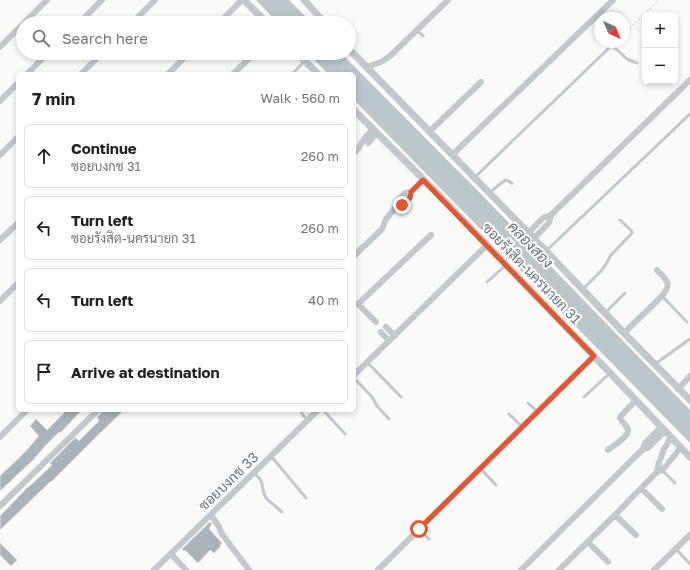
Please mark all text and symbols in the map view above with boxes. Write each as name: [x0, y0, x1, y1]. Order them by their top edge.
north arrow: [594, 12, 630, 48]
map controls: [642, 12, 678, 84]
button: +: [642, 12, 678, 48]
search box: [16, 16, 356, 60]
icon: search: [30, 27, 52, 49]
text: Search here: [62, 29, 148, 47]
button: −: [642, 48, 678, 84]
text: 7 min: [32, 88, 75, 109]
text: Walk · 560 m: [261, 90, 340, 106]
text: Continue: [71, 139, 137, 157]
icon: ahead: [33, 145, 55, 167]
text: 260 m: [301, 148, 339, 164]
text: ซอยบงกช 31: [71, 158, 141, 174]
route end: [393, 196, 411, 214]
text: Turn left: [71, 211, 133, 229]
icon: left: [33, 217, 55, 239]
water label: คลองสอง: [504, 217, 558, 271]
street label: ซอยรังสิต-นครนายก 31: [479, 219, 585, 327]
text: 260 m: [301, 220, 339, 236]
text: ซอยรังสิต-นครนายก 31: [71, 230, 196, 246]
icon: left: [33, 289, 55, 311]
text: Turn left: [71, 291, 133, 309]
text: 40 m: [308, 292, 339, 308]
icon: arrive: [33, 361, 55, 383]
text: Arrive at destination: [71, 363, 220, 381]
street label: ซอยบงกช 33: [195, 448, 261, 514]
route start: [410, 520, 428, 538]

